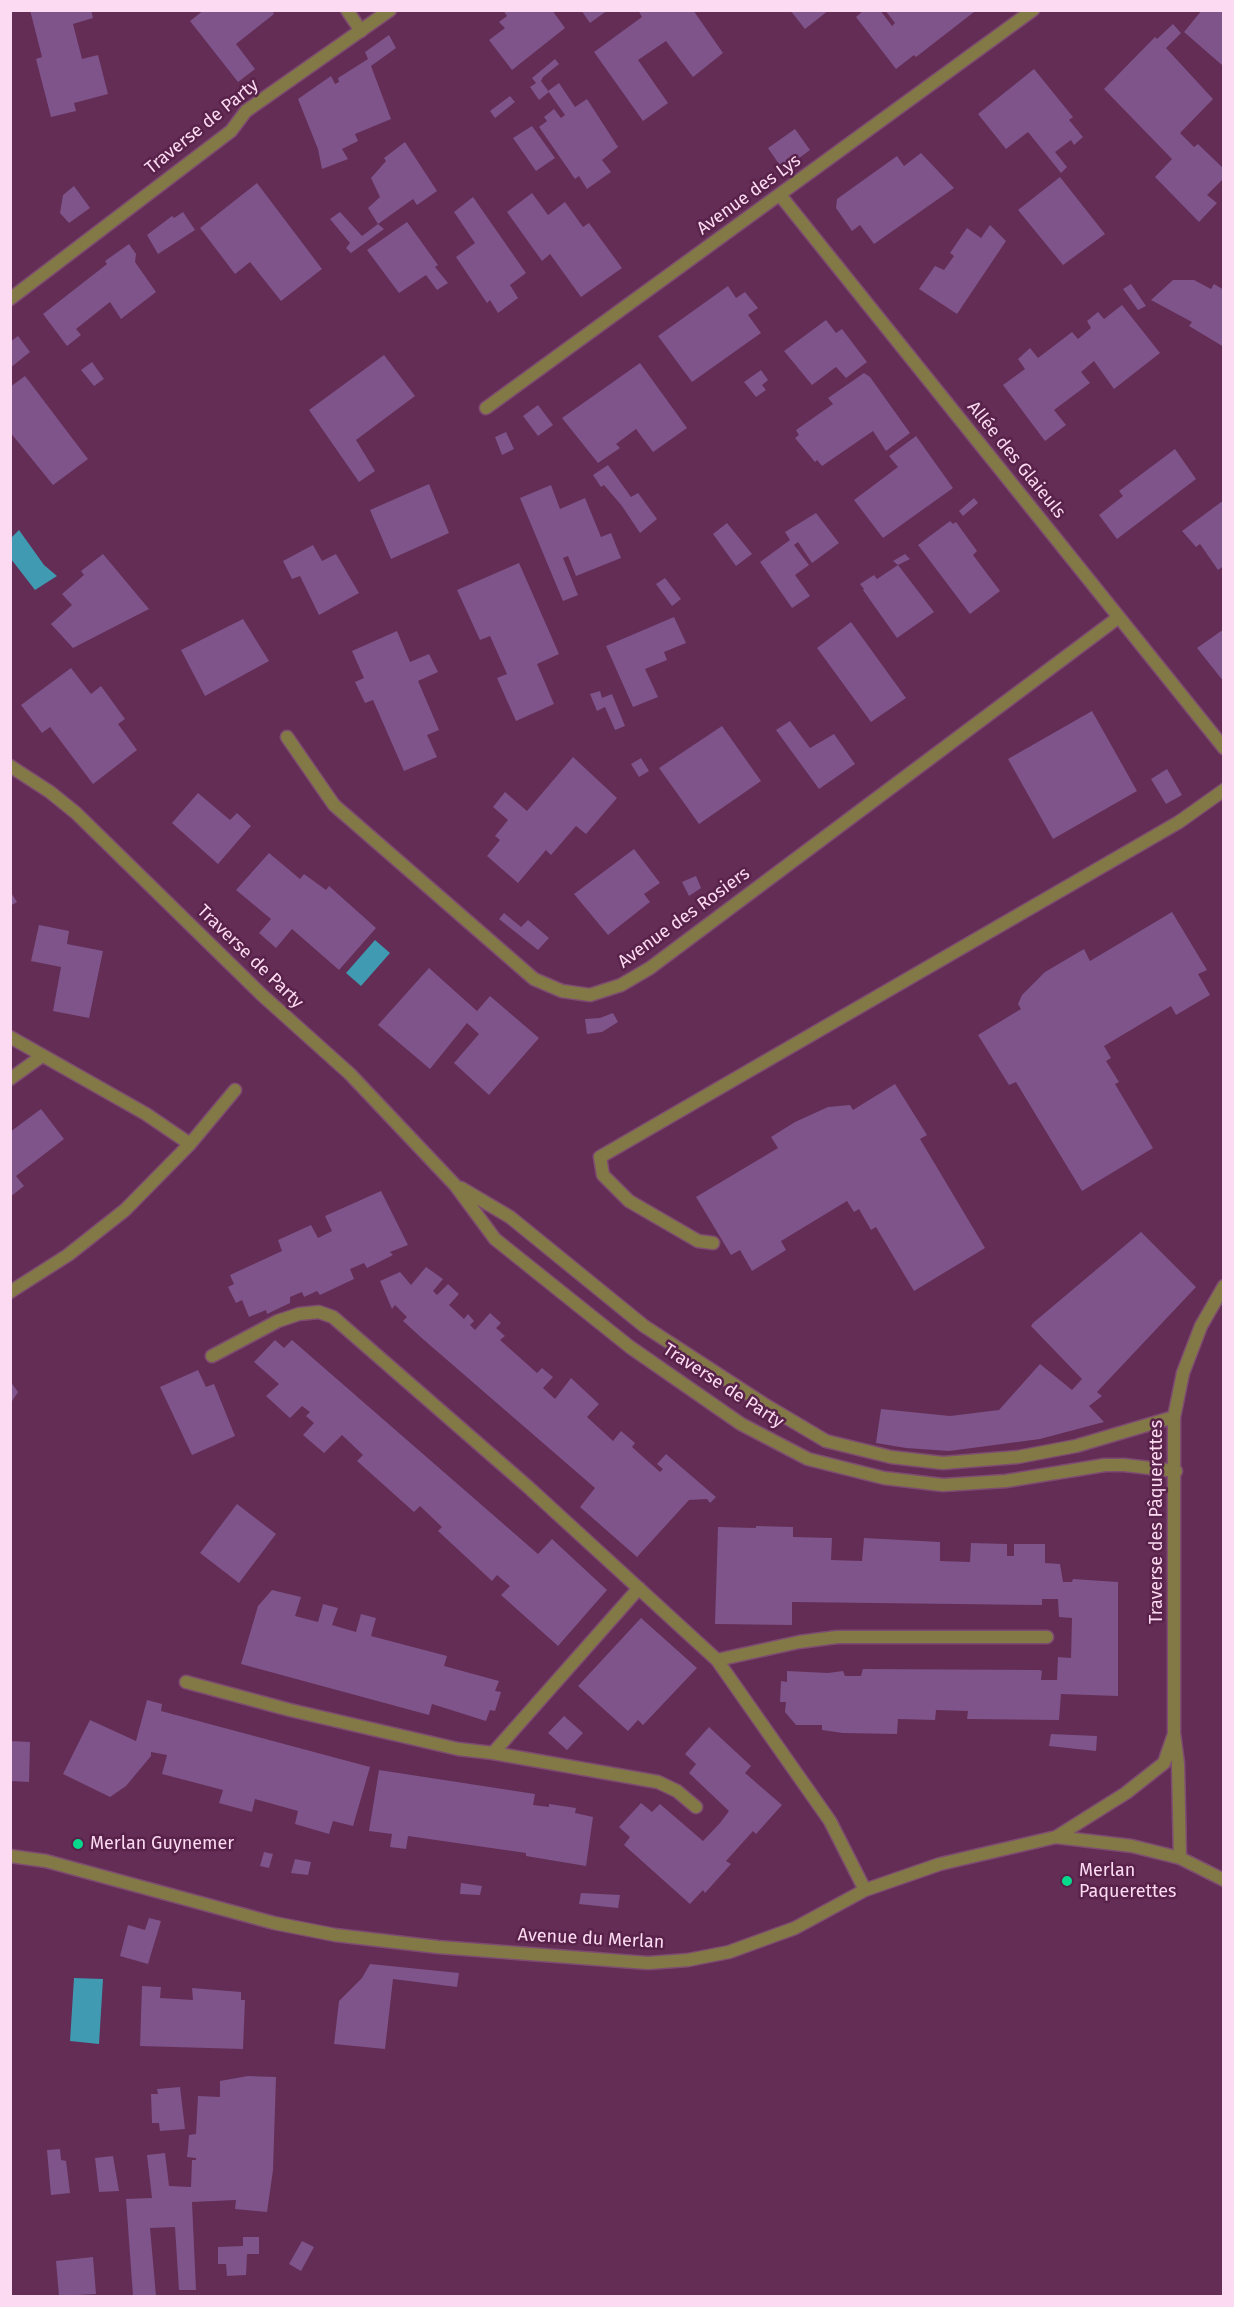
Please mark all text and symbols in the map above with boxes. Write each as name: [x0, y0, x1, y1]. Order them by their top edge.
street label: Traverse de Party: [141, 75, 263, 179]
street label: Avenue des Lys: [693, 150, 805, 240]
street label: Allée des Glaieuls: [962, 397, 1070, 523]
street label: Avenue des Rosiers: [614, 863, 754, 973]
street label: Traverse de Party: [192, 901, 308, 1013]
street label: Traverse de Party: [659, 1339, 787, 1433]
street label: Traverse des Pâquerettes: [1146, 1420, 1168, 1624]
place label: Merlan Guynemer: [90, 1833, 234, 1855]
marker: Merlan Guynemer: [71, 1837, 85, 1851]
place label: Merlan Paquerettes: [1079, 1860, 1176, 1902]
marker: Merlan Paquerettes: [1060, 1874, 1074, 1888]
street label: Avenue du Merlan: [517, 1924, 665, 1954]

